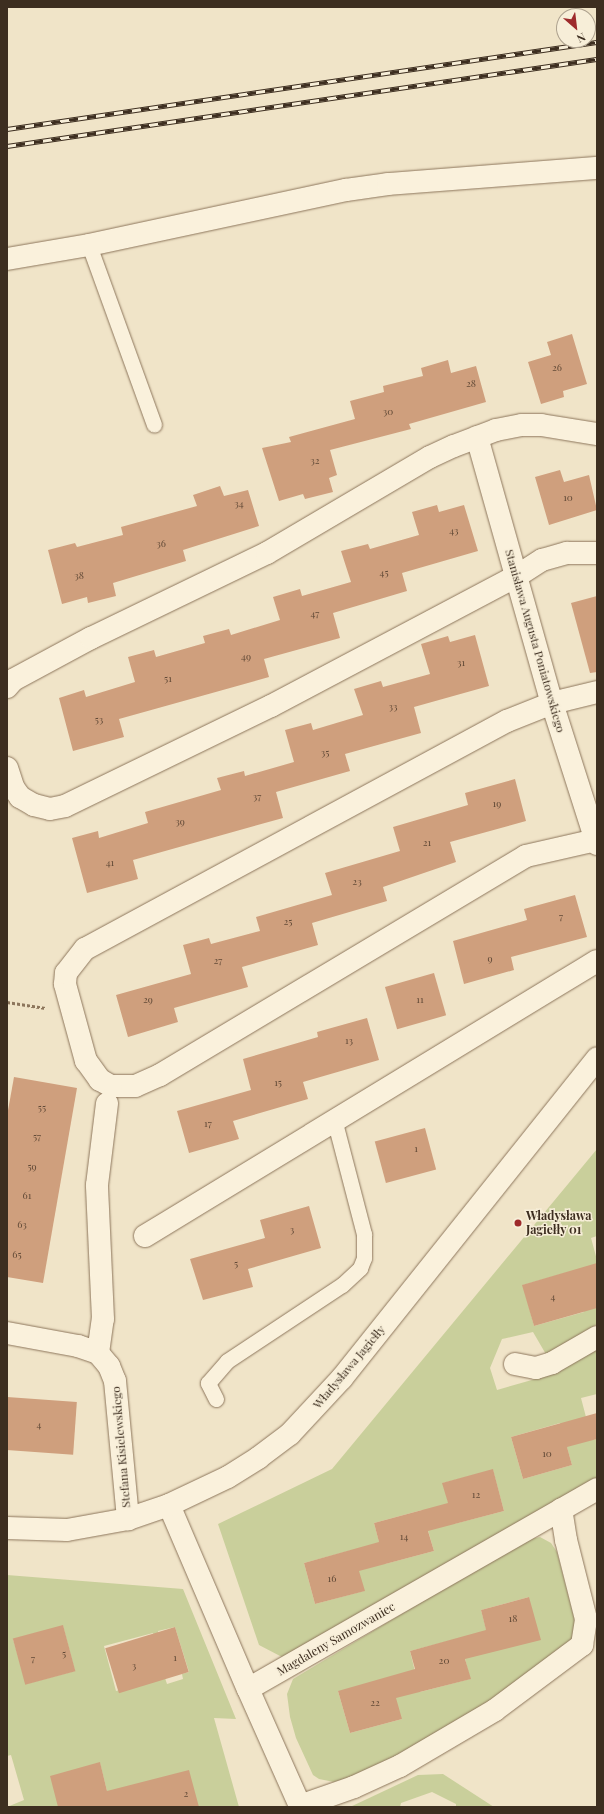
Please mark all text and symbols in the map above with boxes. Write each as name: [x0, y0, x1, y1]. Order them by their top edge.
north arrow: [556, 8, 596, 48]
text: N: [574, 30, 588, 47]
house number: 26: [552, 362, 562, 374]
house number: 28: [466, 378, 476, 390]
house number: 30: [383, 406, 393, 418]
house number: 32: [310, 455, 320, 467]
house number: 10: [563, 492, 573, 504]
house number: 34: [234, 498, 244, 510]
house number: 43: [449, 525, 459, 537]
house number: 36: [156, 538, 166, 550]
street label: Stanisława Augusta Poniatowskiego: [502, 547, 568, 735]
house number: 45: [379, 567, 389, 579]
house number: 38: [74, 570, 84, 582]
house number: 47: [311, 608, 319, 620]
house number: 49: [241, 651, 251, 663]
house number: 31: [457, 657, 465, 669]
house number: 51: [164, 673, 172, 685]
house number: 33: [388, 701, 398, 713]
house number: 53: [95, 714, 103, 726]
house number: 35: [321, 747, 329, 759]
house number: 37: [253, 791, 261, 803]
house number: 19: [493, 798, 501, 810]
house number: 39: [175, 816, 185, 828]
house number: 21: [423, 837, 431, 849]
house number: 41: [106, 857, 114, 869]
house number: 23: [352, 876, 362, 888]
house number: 7: [559, 911, 563, 923]
house number: 25: [284, 916, 292, 928]
house number: 9: [487, 953, 493, 965]
house number: 27: [214, 955, 222, 967]
house number: 29: [143, 994, 153, 1006]
house number: 11: [416, 994, 424, 1006]
house number: 13: [345, 1035, 353, 1047]
house number: 15: [274, 1077, 282, 1089]
house number: 55: [38, 1102, 46, 1114]
house number: 17: [204, 1118, 212, 1130]
house number: 57: [33, 1131, 41, 1143]
house number: 1: [414, 1143, 418, 1155]
house number: 59: [27, 1161, 37, 1173]
house number: 61: [23, 1190, 31, 1202]
place label: Władysława Jagiełły 01: [526, 1209, 591, 1237]
marker: Władysława Jagiełły 01: [513, 1218, 523, 1228]
house number: 63: [17, 1219, 27, 1231]
house number: 3: [290, 1224, 294, 1236]
house number: 65: [12, 1249, 22, 1261]
house number: 5: [234, 1258, 238, 1270]
house number: 4: [551, 1291, 555, 1303]
street label: Władysława Jagiełły: [310, 1322, 388, 1412]
street label: Stefana Kisielewskiego: [109, 1386, 133, 1508]
house number: 4: [37, 1419, 41, 1431]
house number: 10: [542, 1448, 552, 1460]
house number: 12: [472, 1489, 480, 1501]
house number: 14: [400, 1531, 408, 1543]
house number: 16: [328, 1573, 336, 1585]
street label: Magdaleny Samozwaniec: [274, 1599, 398, 1679]
house number: 18: [509, 1613, 517, 1625]
house number: 5: [62, 1648, 66, 1660]
house number: 1: [173, 1652, 177, 1664]
house number: 7: [31, 1653, 35, 1665]
house number: 20: [439, 1655, 449, 1667]
house number: 3: [132, 1660, 136, 1672]
house number: 22: [370, 1697, 380, 1709]
house number: 2: [184, 1788, 188, 1800]

